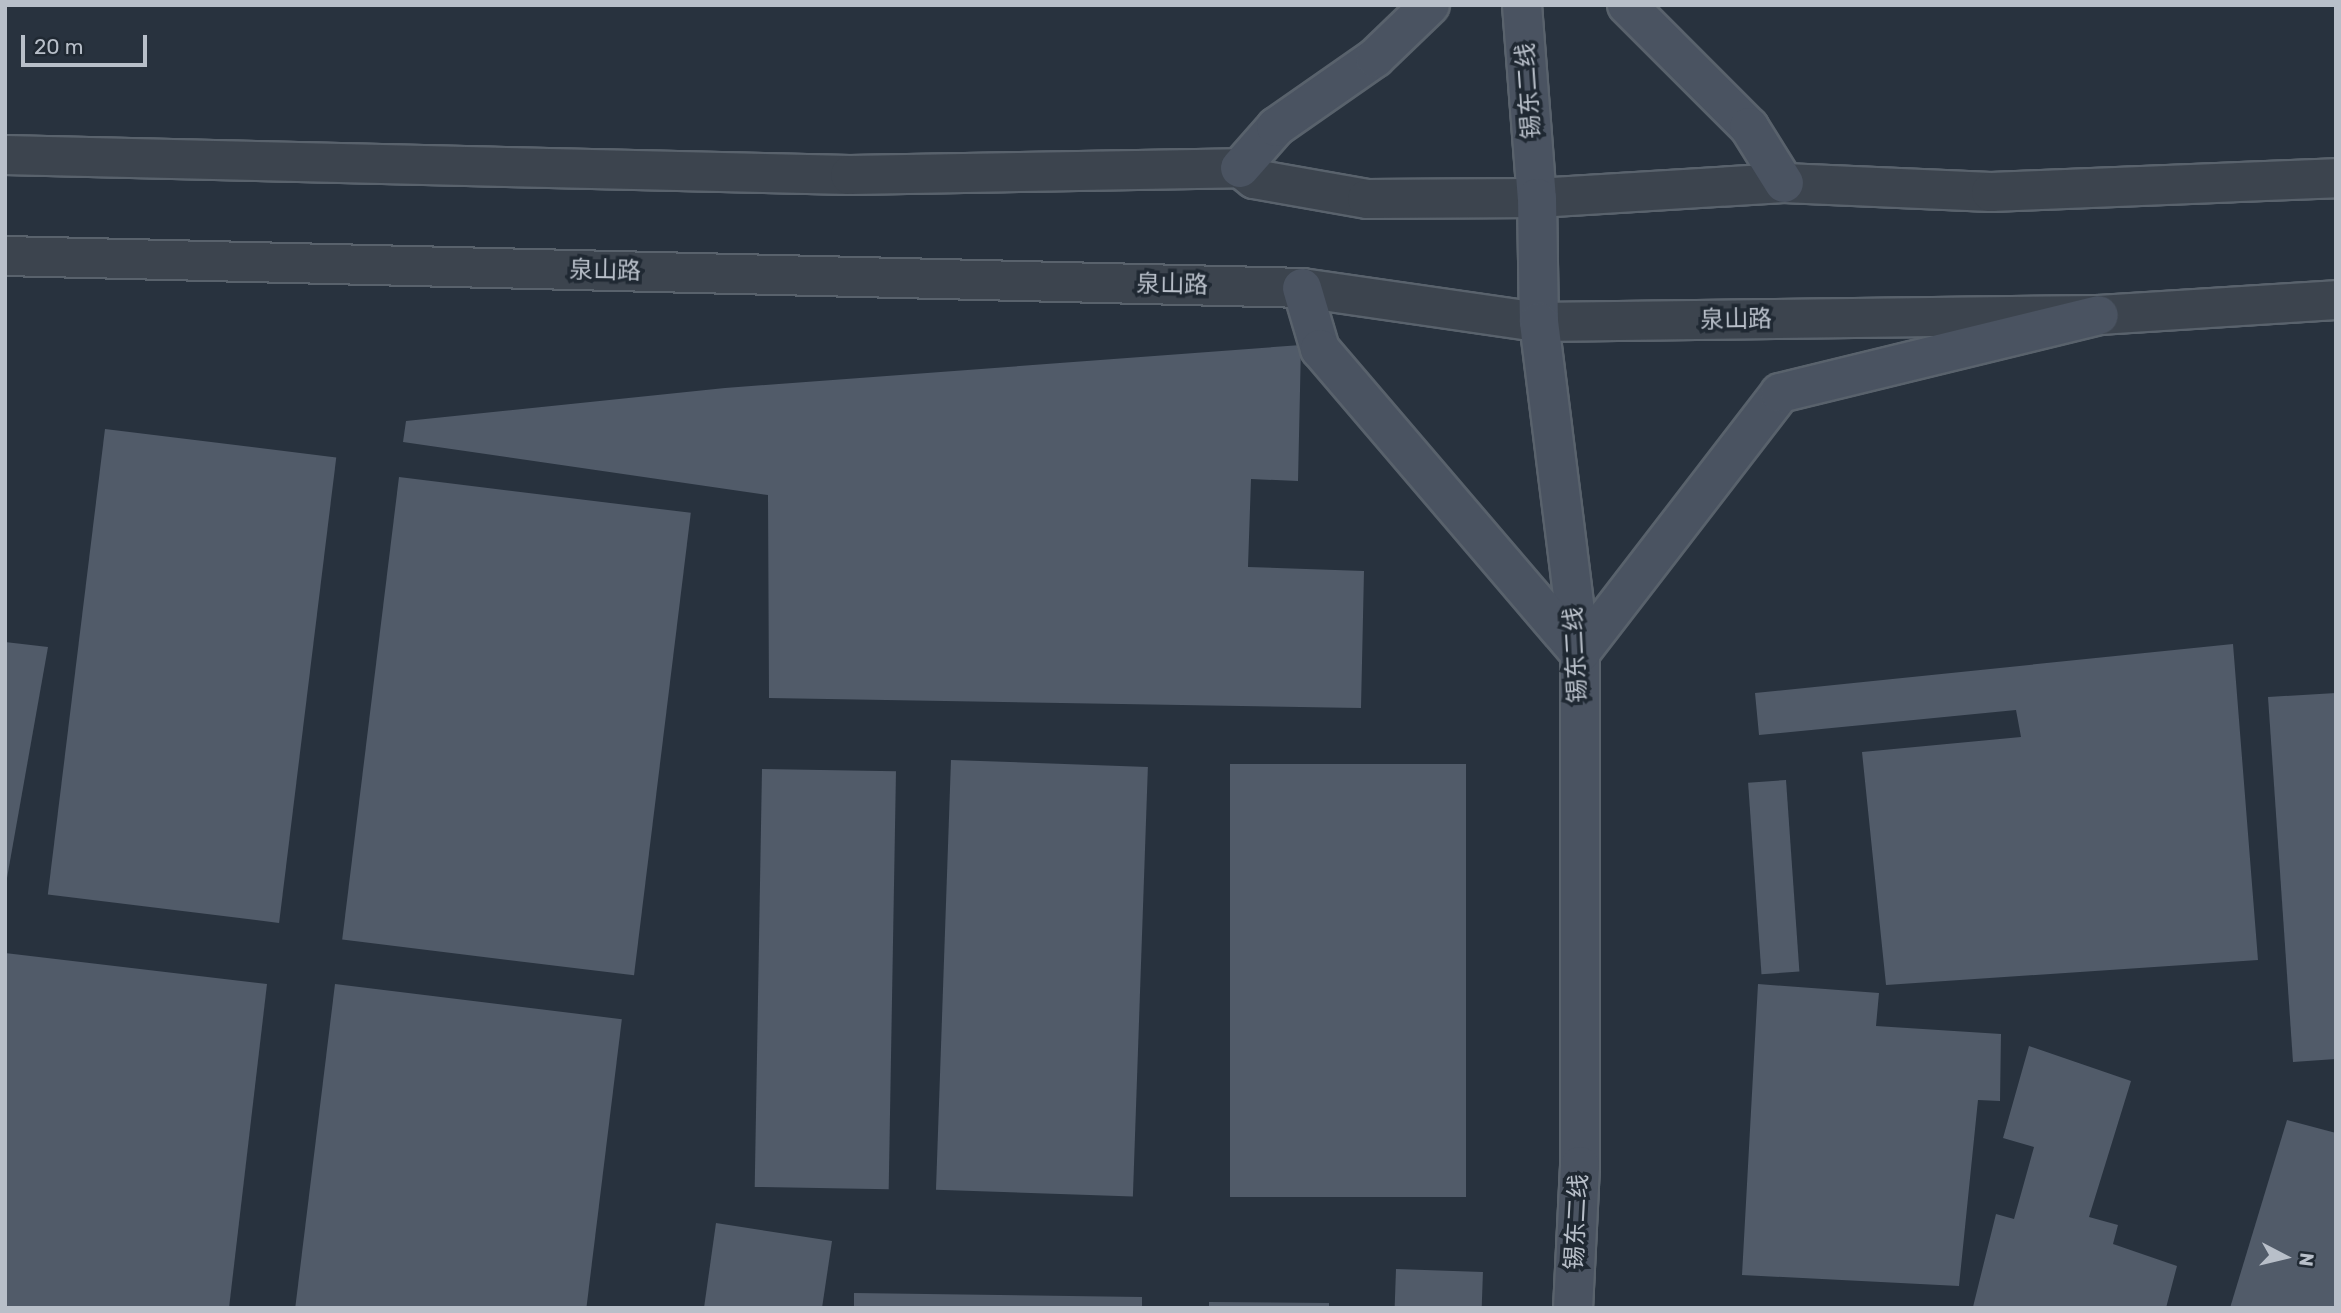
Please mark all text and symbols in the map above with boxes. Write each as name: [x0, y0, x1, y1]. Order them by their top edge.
scale bar: [24, 21, 150, 65]
text: 20 m: [34, 34, 83, 59]
street label: 锡东二线: [1511, 42, 1547, 140]
street label: 泉山路: [569, 256, 641, 286]
street label: 泉山路: [1136, 270, 1208, 300]
street label: 泉山路: [1700, 305, 1772, 335]
street label: 锡东二线: [1559, 606, 1593, 704]
street label: 锡东二线: [1560, 1173, 1594, 1271]
north arrow: [2250, 1222, 2320, 1292]
text: N: [2294, 1251, 2319, 1268]

